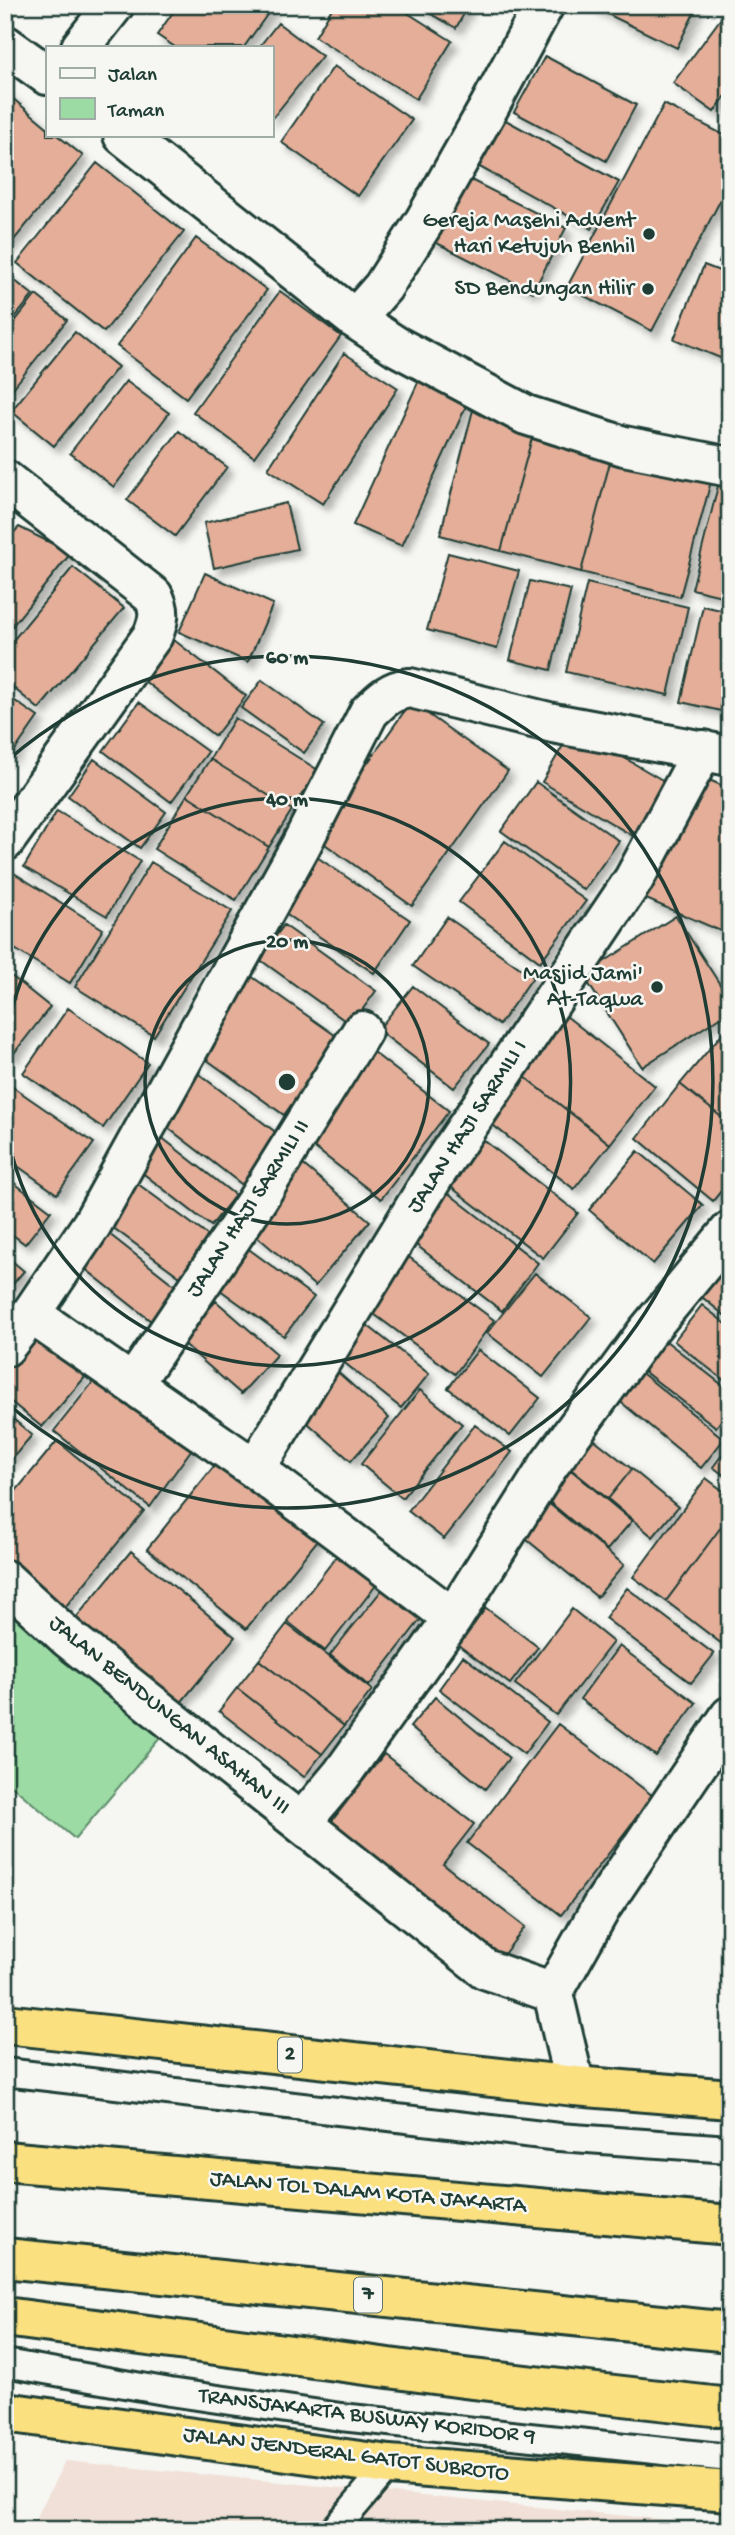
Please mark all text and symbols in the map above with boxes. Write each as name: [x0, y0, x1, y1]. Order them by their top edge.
legend: [46, 46, 273, 136]
text: Jalan: [108, 64, 157, 89]
text: Taman: [107, 100, 164, 125]
place label: Gereja Masehi Advent Hari Ketujuh Benhil: [422, 208, 637, 261]
marker: Gereja Masehi Advent Hari Ketujuh Benhil: [641, 226, 657, 242]
place label: SD Bendungan Hilir: [455, 276, 636, 303]
marker: SD Bendungan Hilir: [640, 281, 656, 297]
text: 60 m: [266, 647, 308, 672]
text: 40 m: [265, 789, 308, 814]
text: 20 m: [266, 931, 308, 956]
place label: Masjid Jami' At-Taqwa: [523, 961, 644, 1014]
marker: Masjid Jami' At-Taqwa: [649, 979, 665, 995]
street label: JALAN HAJI SARMILI I: [402, 1035, 534, 1219]
centre of rings: [275, 1070, 299, 1094]
street label: JALAN HAJI SARMILI II: [182, 1115, 316, 1303]
street label: JALAN BENDUNGAN ASAHAN III: [43, 1610, 295, 1822]
road number: 2: [278, 2038, 302, 2072]
street label: JALAN TOL DALAM KOTA JAKARTA: [209, 2166, 529, 2220]
road number: 7: [354, 2278, 382, 2312]
street label: TRANSJAKARTA BUSWAY KORIDOR 9: [195, 2383, 537, 2451]
street label: JALAN JENDERAL GATOT SUBROTO: [182, 2422, 511, 2488]

